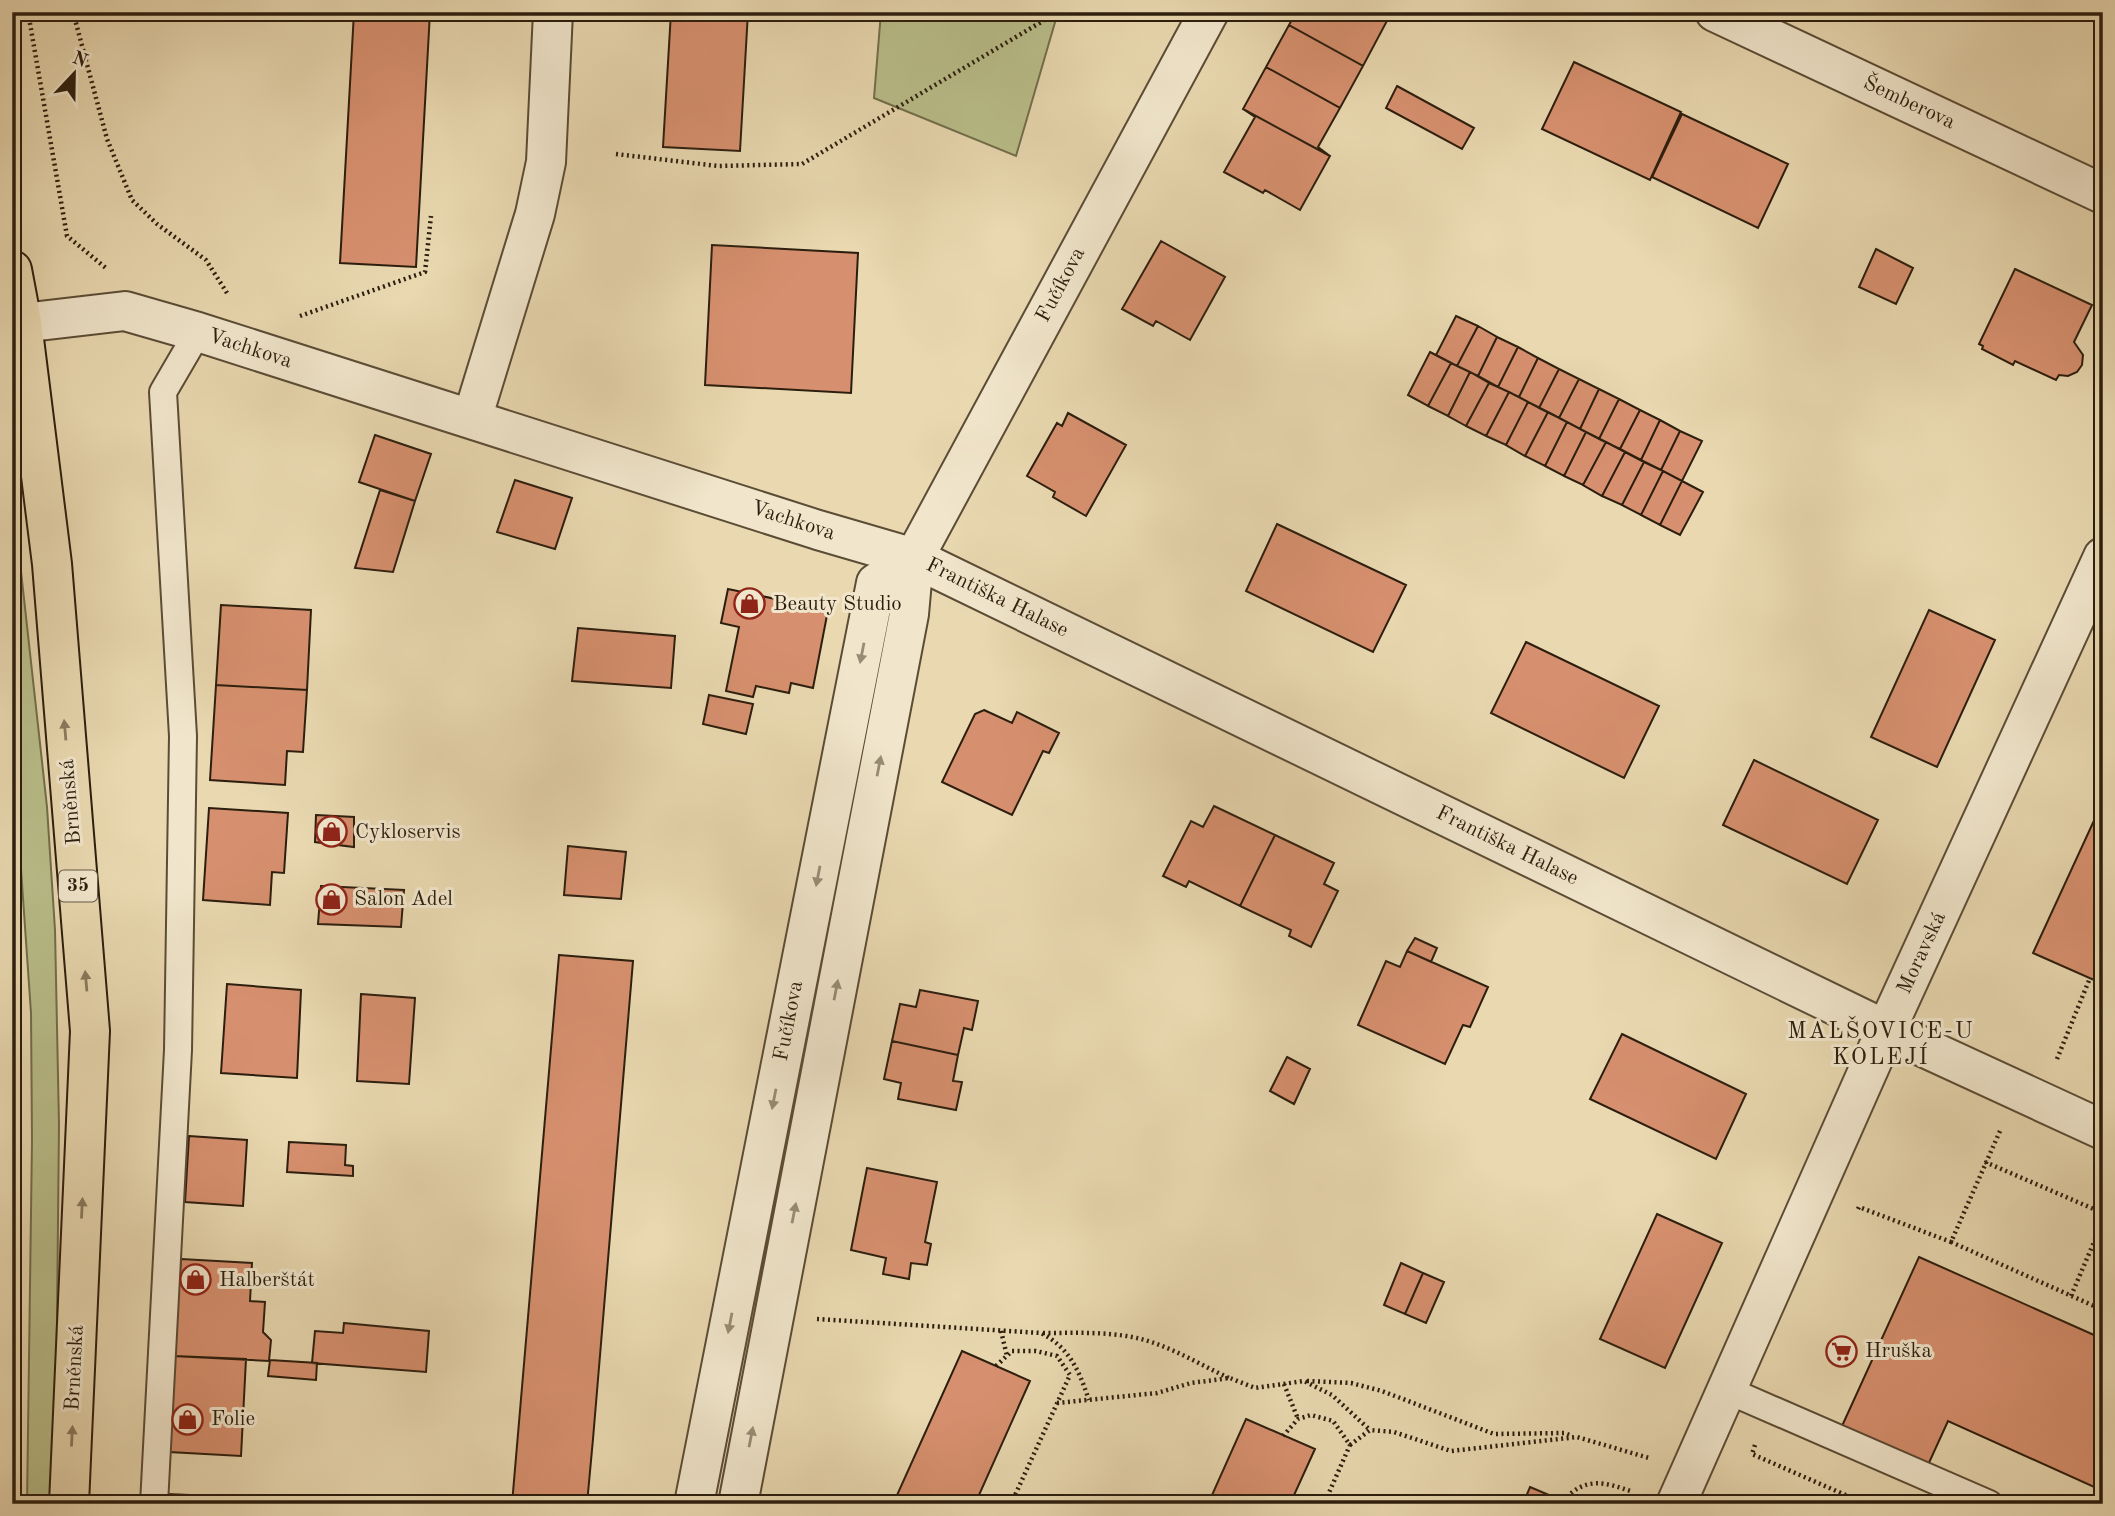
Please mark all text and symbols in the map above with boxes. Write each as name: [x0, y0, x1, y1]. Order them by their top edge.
north arrow: [38, 38, 108, 108]
text: N: [69, 49, 90, 72]
street label: Šemberova: [1860, 69, 1960, 133]
street label: Fučíkova: [1033, 244, 1089, 326]
street label: Vachkova: [205, 326, 295, 372]
street label: Vachkova: [748, 498, 838, 544]
street label: Františka Halase: [922, 554, 1072, 642]
shop icon: Beauty Studio: [733, 587, 767, 621]
place label: Beauty Studio: [773, 594, 902, 615]
one-way arrow: [856, 642, 867, 664]
one-way arrow: [59, 719, 70, 741]
one-way arrow: [874, 755, 885, 777]
street label: Brněnská: [57, 758, 85, 846]
street label: Františka Halase: [1432, 802, 1582, 890]
shop icon: Cykloservis: [315, 815, 349, 849]
place label: Cykloservis: [355, 822, 461, 843]
one-way arrow: [812, 865, 823, 887]
road number: 35: [59, 870, 97, 902]
shop icon: Salon Adel: [314, 882, 348, 916]
place label: Salon Adel: [354, 889, 453, 910]
street label: Moravská: [1894, 909, 1950, 997]
one-way arrow: [80, 970, 91, 992]
street label: Fučíkova: [771, 979, 807, 1063]
one-way arrow: [831, 979, 842, 1001]
district label: MALŠOVICE-U KOLEJÍ: [1787, 1015, 1975, 1069]
one-way arrow: [768, 1088, 779, 1110]
one-way arrow: [76, 1197, 87, 1219]
one-way arrow: [788, 1202, 799, 1224]
shop icon: Halberštát: [179, 1263, 213, 1297]
place label: Halberštát: [219, 1270, 315, 1291]
one-way arrow: [724, 1312, 735, 1334]
street label: Brněnská: [62, 1325, 88, 1411]
supermarket icon: Hruška: [1825, 1334, 1859, 1368]
place label: Hruška: [1865, 1341, 1932, 1362]
shop icon: Folie: [171, 1402, 205, 1436]
place label: Folie: [211, 1409, 255, 1430]
one-way arrow: [66, 1424, 77, 1446]
one-way arrow: [745, 1426, 756, 1448]

